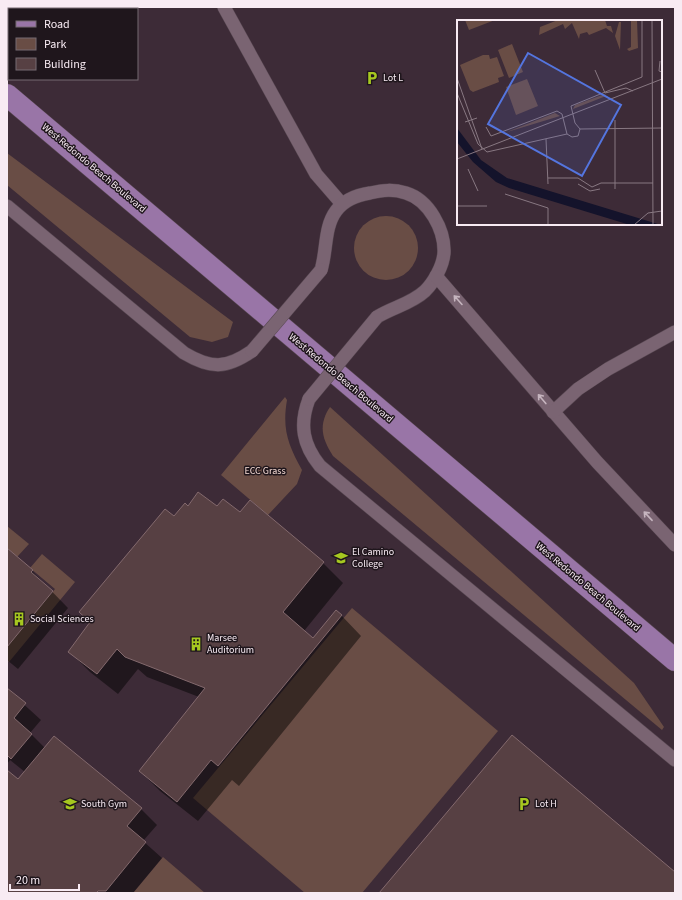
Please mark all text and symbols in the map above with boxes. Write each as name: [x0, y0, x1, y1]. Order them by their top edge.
legend: [8, 8, 138, 80]
text: Road: [44, 16, 70, 33]
inset map: [457, 20, 662, 225]
text: Park: [44, 36, 66, 53]
text: Building: [44, 56, 86, 73]
parking icon: Lot L: [364, 70, 380, 86]
place label: Lot L: [383, 71, 403, 85]
street label: West Redondo Beach Boulevard: [39, 120, 149, 216]
one-way arrow: [453, 295, 463, 305]
street label: West Redondo Beach Boulevard: [286, 330, 396, 426]
one-way arrow: [538, 394, 547, 404]
park label: ECC Grass: [244, 464, 286, 478]
one-way arrow: [643, 511, 653, 521]
street label: West Redondo Beach Boulevard: [533, 539, 643, 635]
place label: El Camino College: [352, 545, 394, 571]
school or university icon: El Camino College: [333, 550, 349, 566]
building icon: Social Sciences: [11, 611, 27, 627]
place label: Social Sciences: [30, 612, 94, 626]
place label: Marsee Auditorium: [207, 631, 254, 657]
building icon: Marsee Auditorium: [188, 636, 204, 652]
school or university icon: South Gym: [62, 796, 78, 812]
parking icon: Lot H: [516, 796, 532, 812]
place label: South Gym: [81, 797, 127, 811]
place label: Lot H: [535, 797, 557, 811]
scale bar: [10, 866, 79, 892]
text: 20 m: [16, 872, 40, 889]

